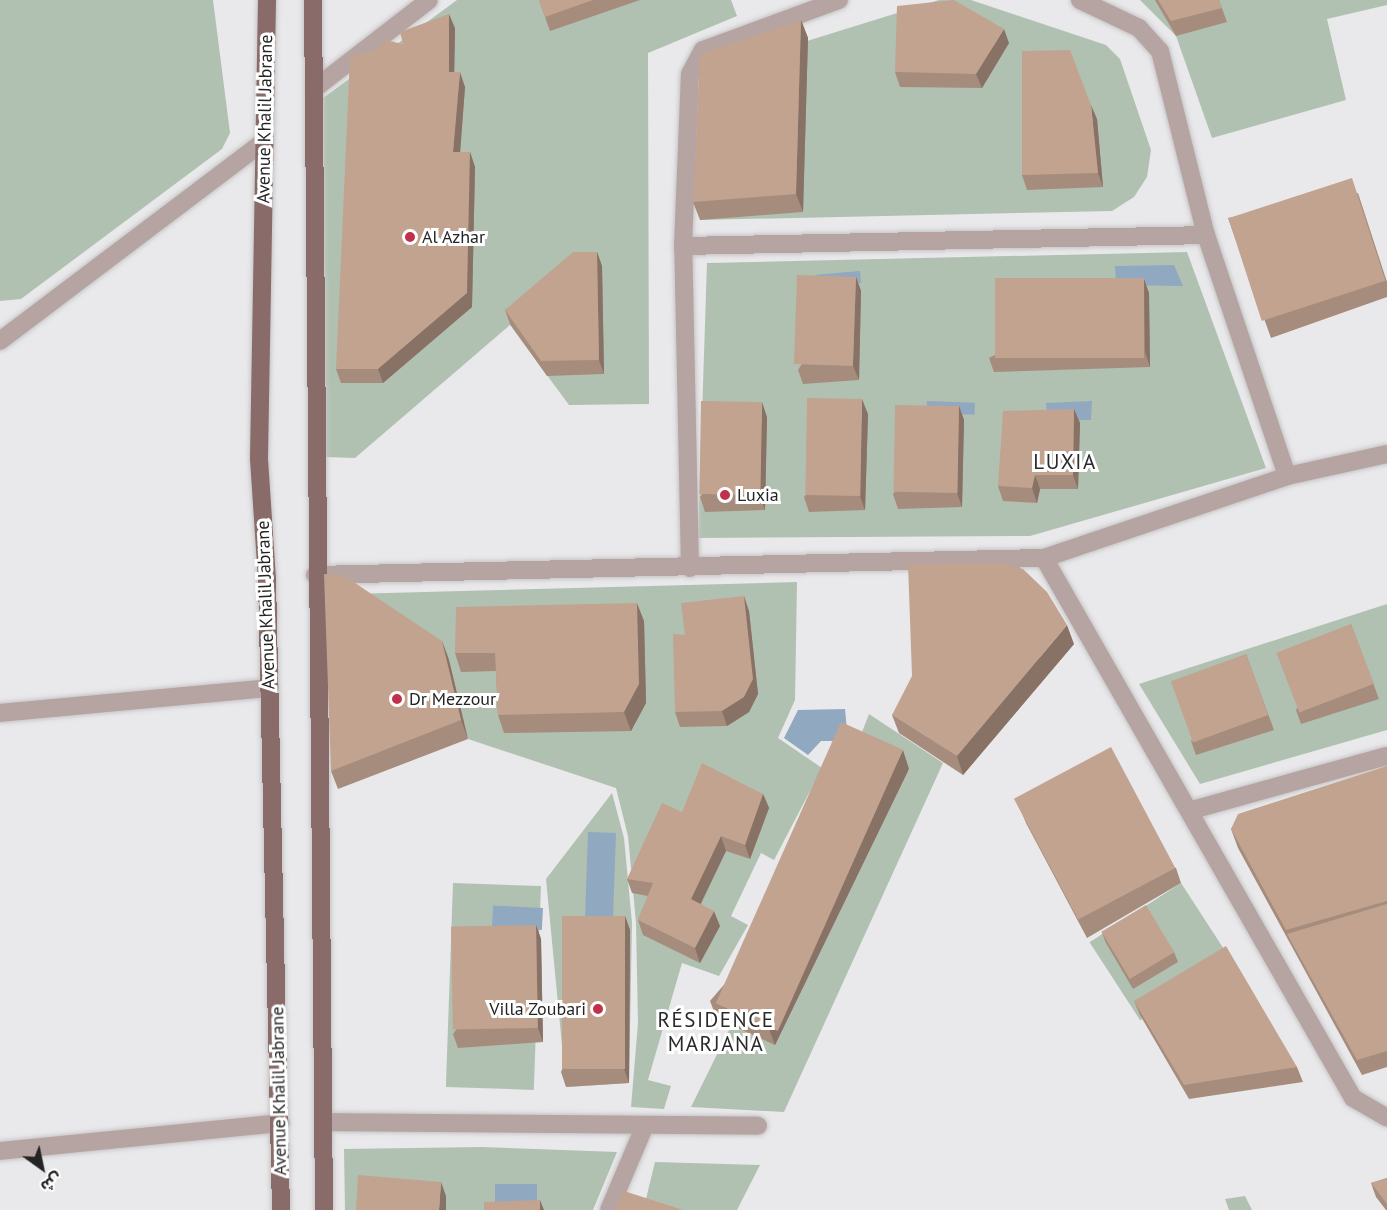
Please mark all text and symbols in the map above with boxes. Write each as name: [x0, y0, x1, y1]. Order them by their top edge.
street label: Avenue Khalil Jabrane: [253, 34, 277, 204]
place label: Al Azhar: [422, 226, 486, 248]
marker: Al Azhar: [403, 230, 417, 244]
district label: LUXIA: [1033, 449, 1097, 475]
place label: Luxia: [737, 484, 779, 506]
marker: Luxia: [718, 488, 732, 502]
street label: Avenue Khalil Jabrane: [252, 520, 280, 690]
place label: Dr Mezzour: [409, 688, 496, 710]
marker: Dr Mezzour: [390, 692, 404, 706]
place label: Villa Zoubari: [489, 998, 586, 1020]
marker: Villa Zoubari: [591, 1002, 605, 1016]
street label: Avenue Khalil Jabrane: [267, 1006, 291, 1176]
district label: RÉSIDENCE MARJANA: [658, 1007, 774, 1057]
north arrow: [12, 1138, 72, 1198]
text: ش: [37, 1169, 66, 1197]

